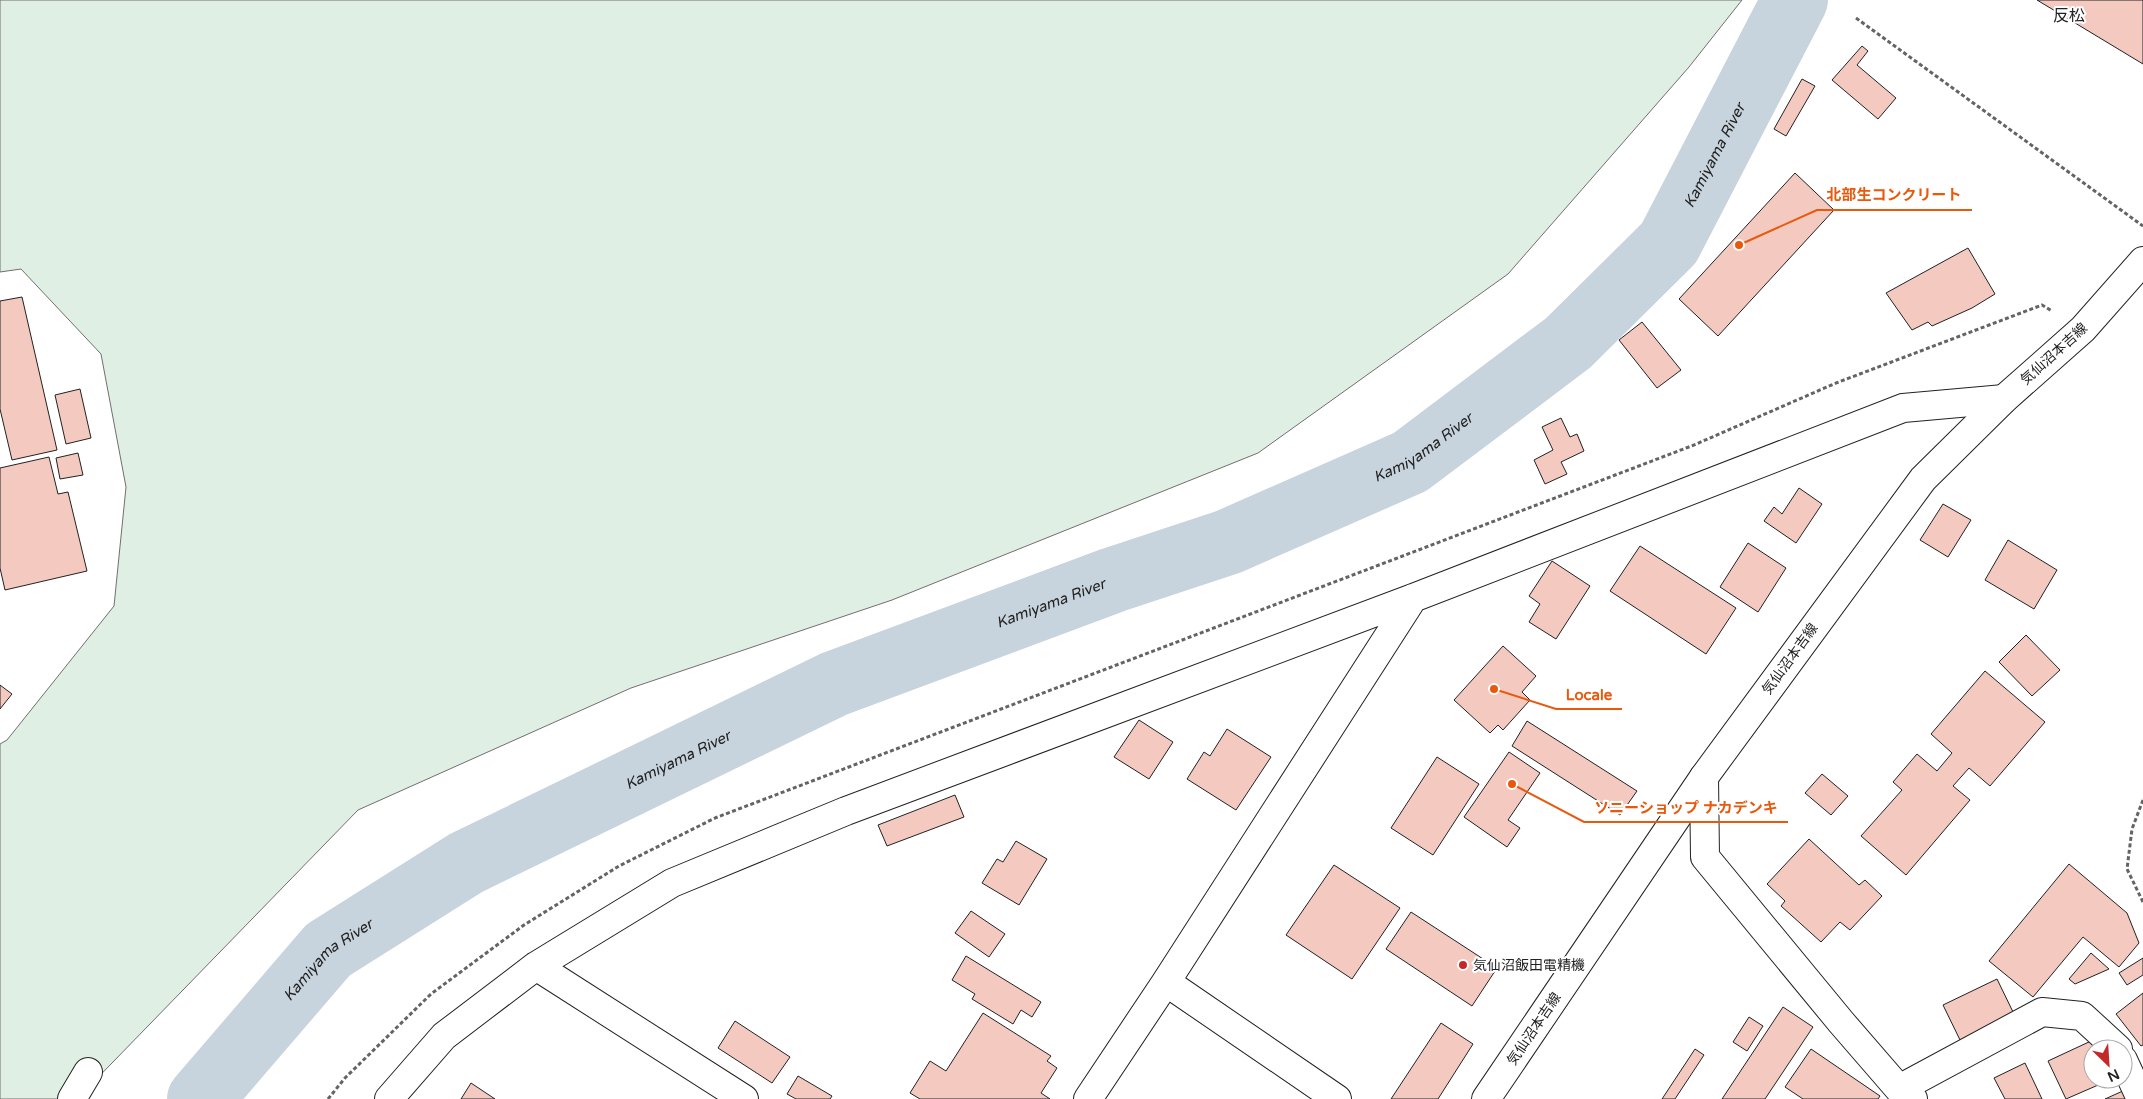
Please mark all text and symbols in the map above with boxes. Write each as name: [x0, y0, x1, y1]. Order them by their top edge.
district label: 反松: [2053, 6, 2085, 26]
water label: Kamiyama River: [1680, 98, 1750, 211]
callout: 北部生コンクリート: [1817, 180, 1972, 210]
text: 北部生コンクリート: [1826, 186, 1962, 204]
street label: 気仙沼本吉線: [2017, 320, 2091, 388]
water label: Kamiyama River: [1371, 408, 1478, 486]
water label: Kamiyama River: [994, 574, 1110, 632]
street label: 気仙沼本吉線: [1758, 620, 1822, 698]
callout: Locale: [1556, 679, 1622, 709]
text: Locale: [1566, 686, 1613, 704]
water label: Kamiyama River: [622, 726, 735, 793]
callout: ソニーショップ ナカデンキ: [1584, 792, 1788, 822]
text: ソニーショップ ナカデンキ: [1594, 799, 1778, 817]
water label: Kamiyama River: [279, 914, 378, 1004]
place label: 気仙沼飯田電精機: [1473, 957, 1585, 974]
marker: 気仙沼飯田電精機: [1457, 959, 1469, 971]
street label: 気仙沼本吉線: [1503, 989, 1565, 1069]
north arrow: [2083, 1039, 2133, 1089]
text: N: [2105, 1065, 2122, 1085]

